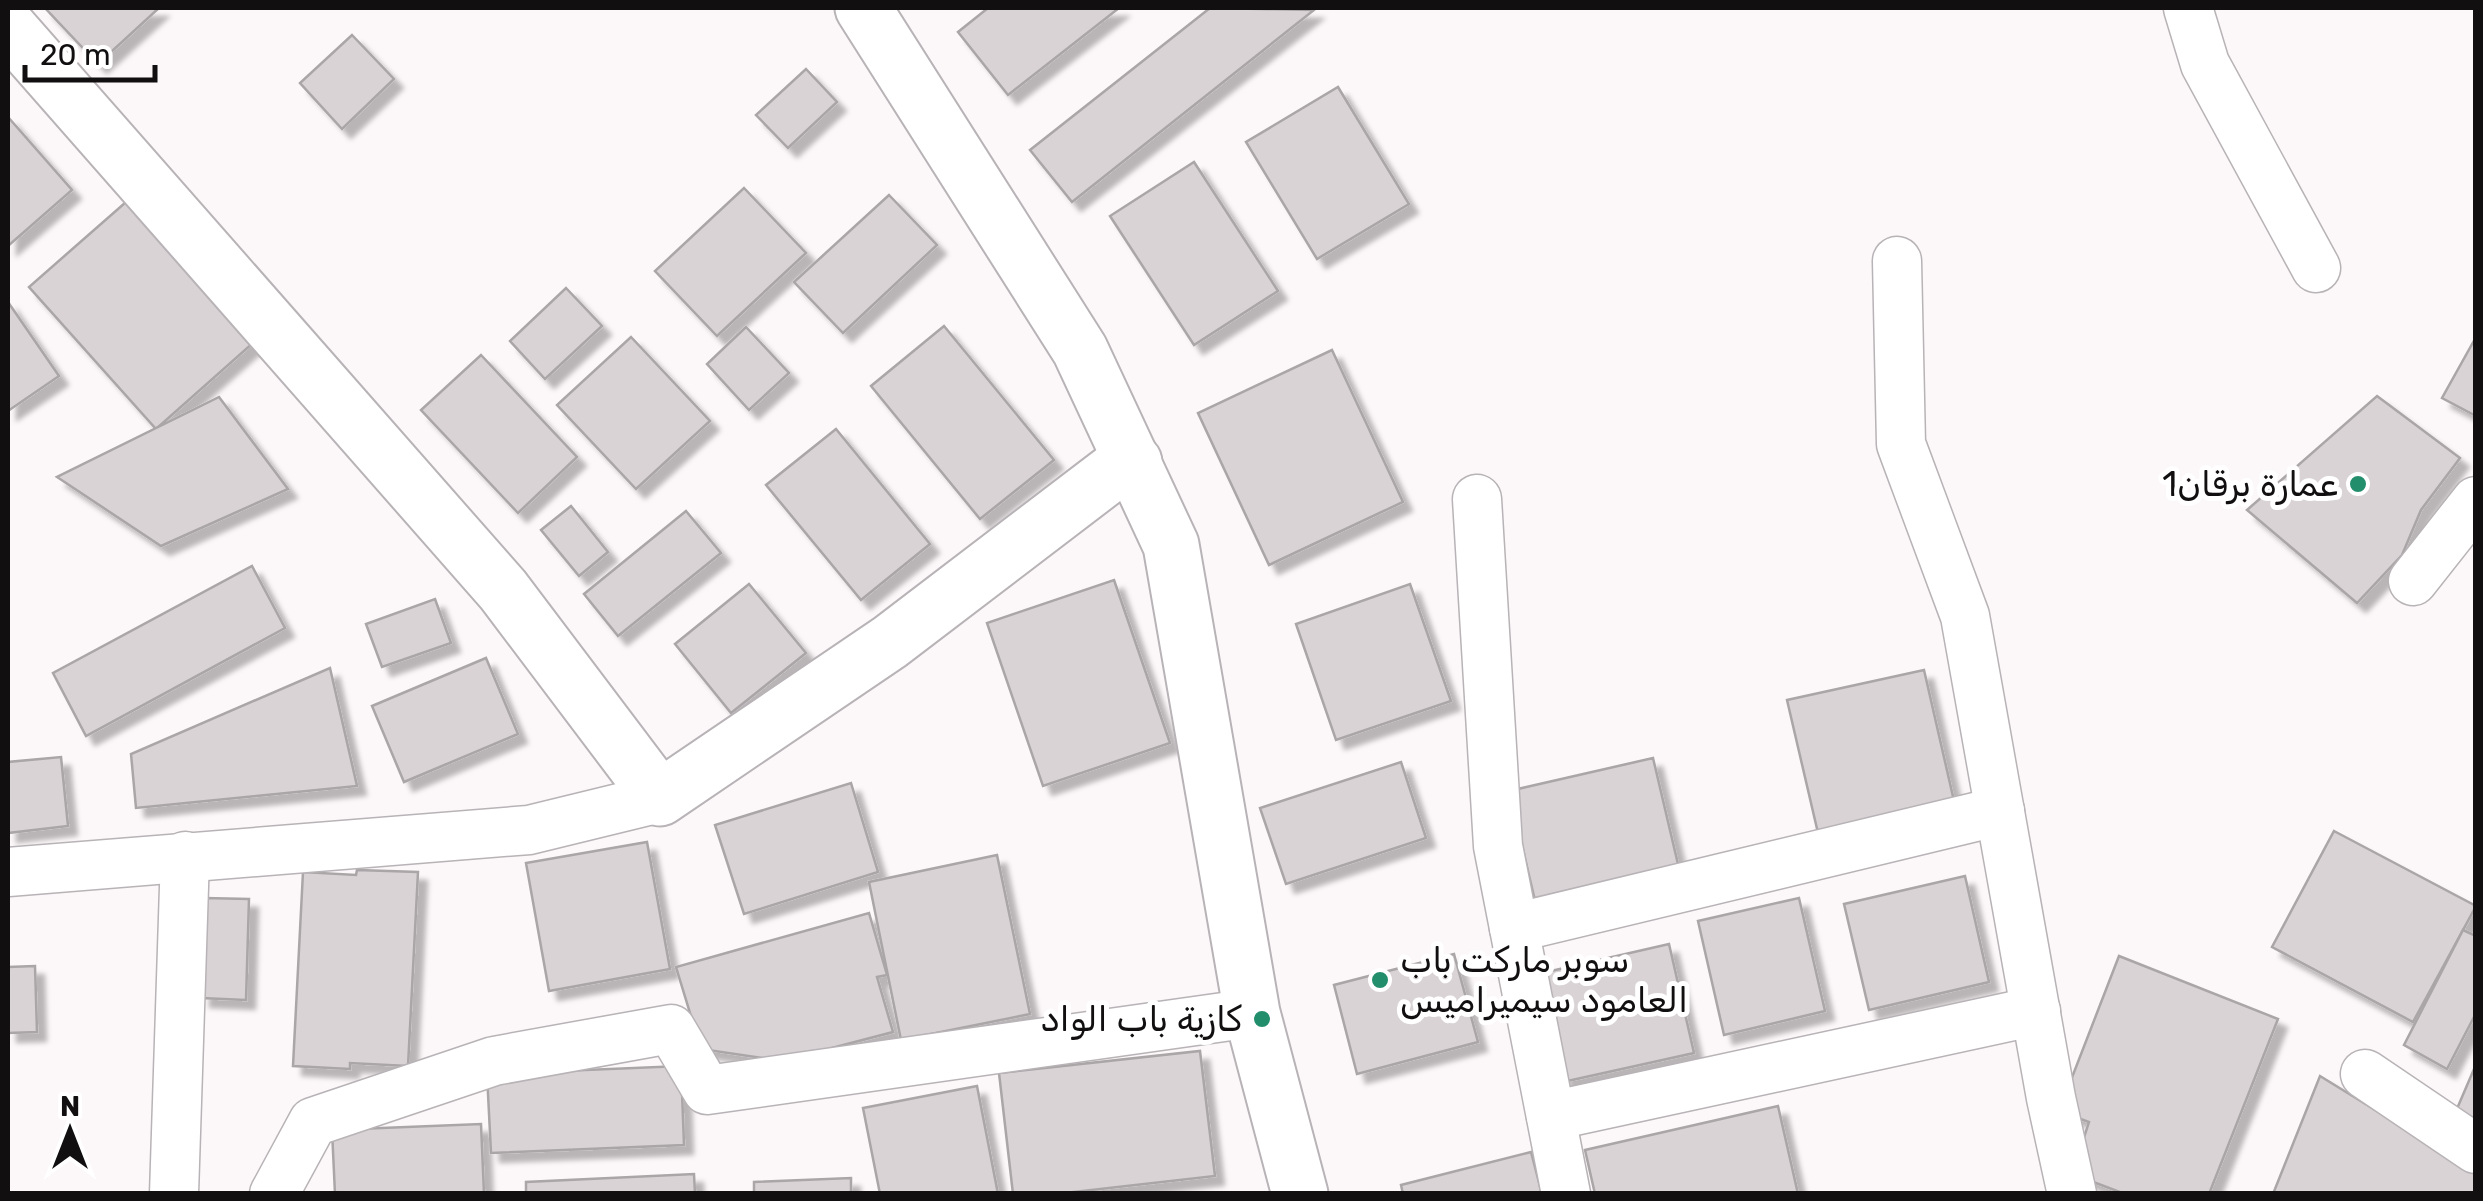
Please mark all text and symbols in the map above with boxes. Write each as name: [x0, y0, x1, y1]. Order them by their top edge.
scale bar: [25, 20, 155, 82]
text: 20 m: [40, 37, 111, 73]
place label: 1عمارة برقان: [2162, 463, 2338, 505]
marker: 1عمارة برقان: [2347, 473, 2369, 495]
place label: سوبر ماركت باب العامود سيميراميس: [1400, 939, 1688, 1021]
marker: سوبر ماركت باب العامود سيميراميس: [1369, 969, 1391, 991]
place label: كازية باب الواد: [1040, 998, 1242, 1040]
marker: كازية باب الواد: [1251, 1008, 1273, 1030]
north arrow: [20, 1081, 120, 1181]
text: N: [60, 1090, 80, 1123]

